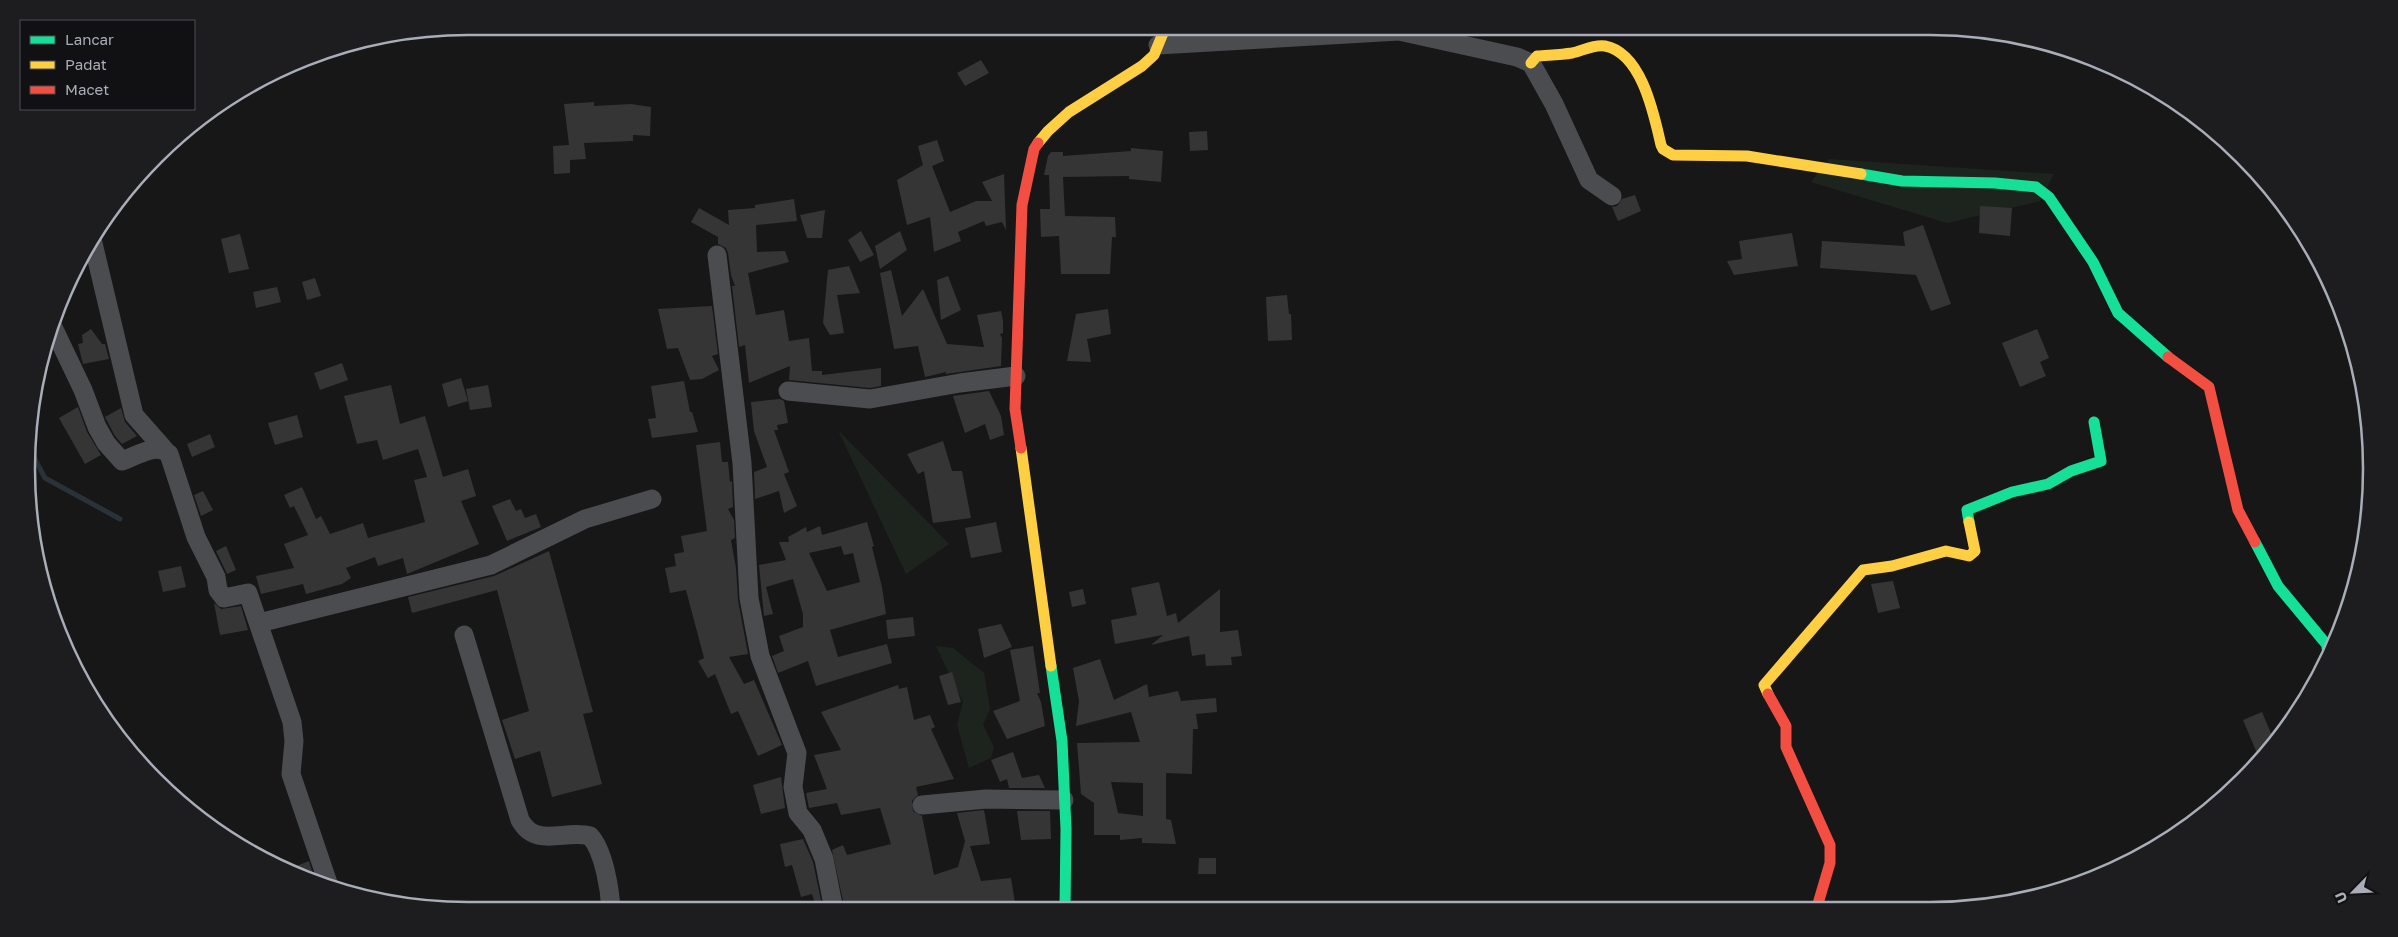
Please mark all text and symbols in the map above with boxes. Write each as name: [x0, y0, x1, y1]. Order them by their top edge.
legend: [20, 20, 195, 110]
text: Lancar: [65, 30, 114, 48]
text: Padat: [65, 55, 107, 73]
text: Macet: [65, 80, 109, 98]
north arrow: [2328, 867, 2378, 917]
text: U: [2331, 889, 2351, 906]

